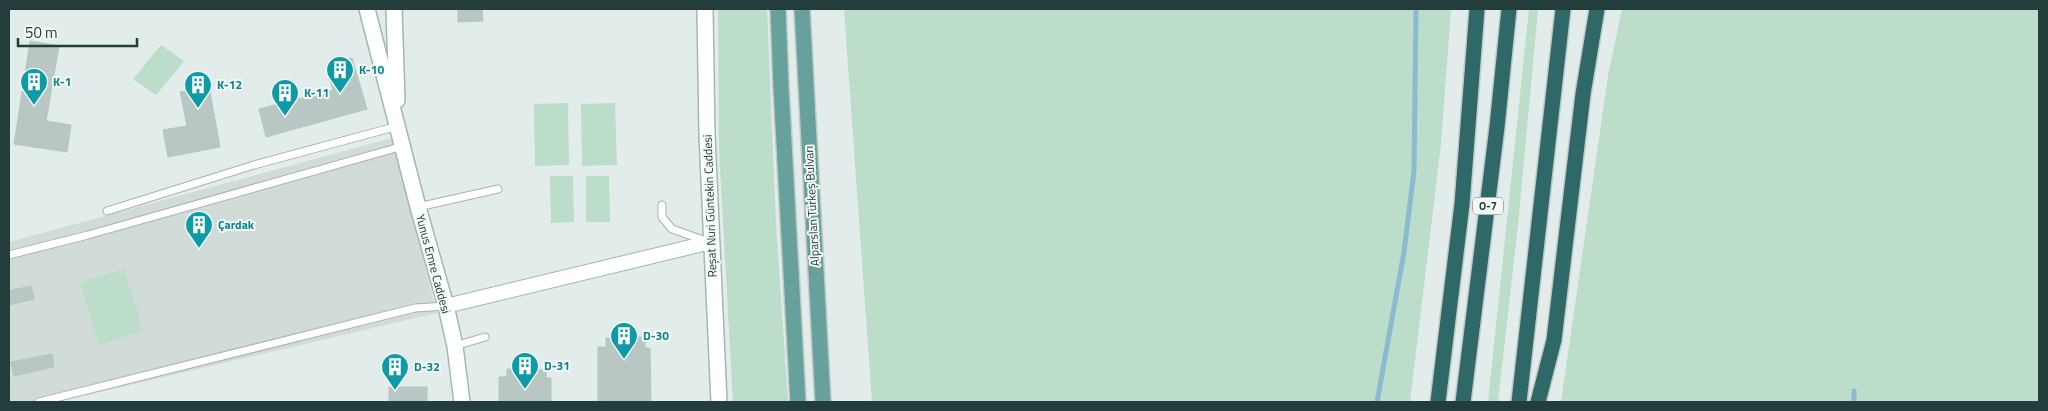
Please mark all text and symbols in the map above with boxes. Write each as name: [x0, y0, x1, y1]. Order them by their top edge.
scale bar: [18, 15, 136, 47]
text: 50 m: [25, 21, 58, 44]
building icon: K-10: [325, 55, 355, 94]
place label: K-10: [359, 60, 384, 79]
building icon: K-1: [19, 67, 49, 106]
building icon: K-12: [183, 70, 213, 109]
place label: K-1: [53, 72, 71, 91]
place label: K-12: [217, 75, 242, 94]
building icon: K-11: [270, 78, 300, 117]
place label: K-11: [304, 83, 329, 102]
street label: Reşat Nuri Güntekin Caddesi: [698, 134, 721, 278]
street label: Alparslan Türkeş Bulvarı: [799, 145, 824, 267]
road number: O-7: [1473, 198, 1503, 215]
building icon: Çardak: [184, 210, 214, 249]
street label: Yunus Emre Caddesi: [411, 212, 456, 316]
place label: Çardak: [218, 215, 255, 234]
building icon: D-30: [609, 321, 639, 360]
place label: D-30: [643, 326, 669, 345]
building icon: D-31: [510, 351, 540, 390]
building icon: D-32: [380, 352, 410, 391]
place label: D-31: [544, 356, 570, 375]
place label: D-32: [414, 357, 440, 376]

